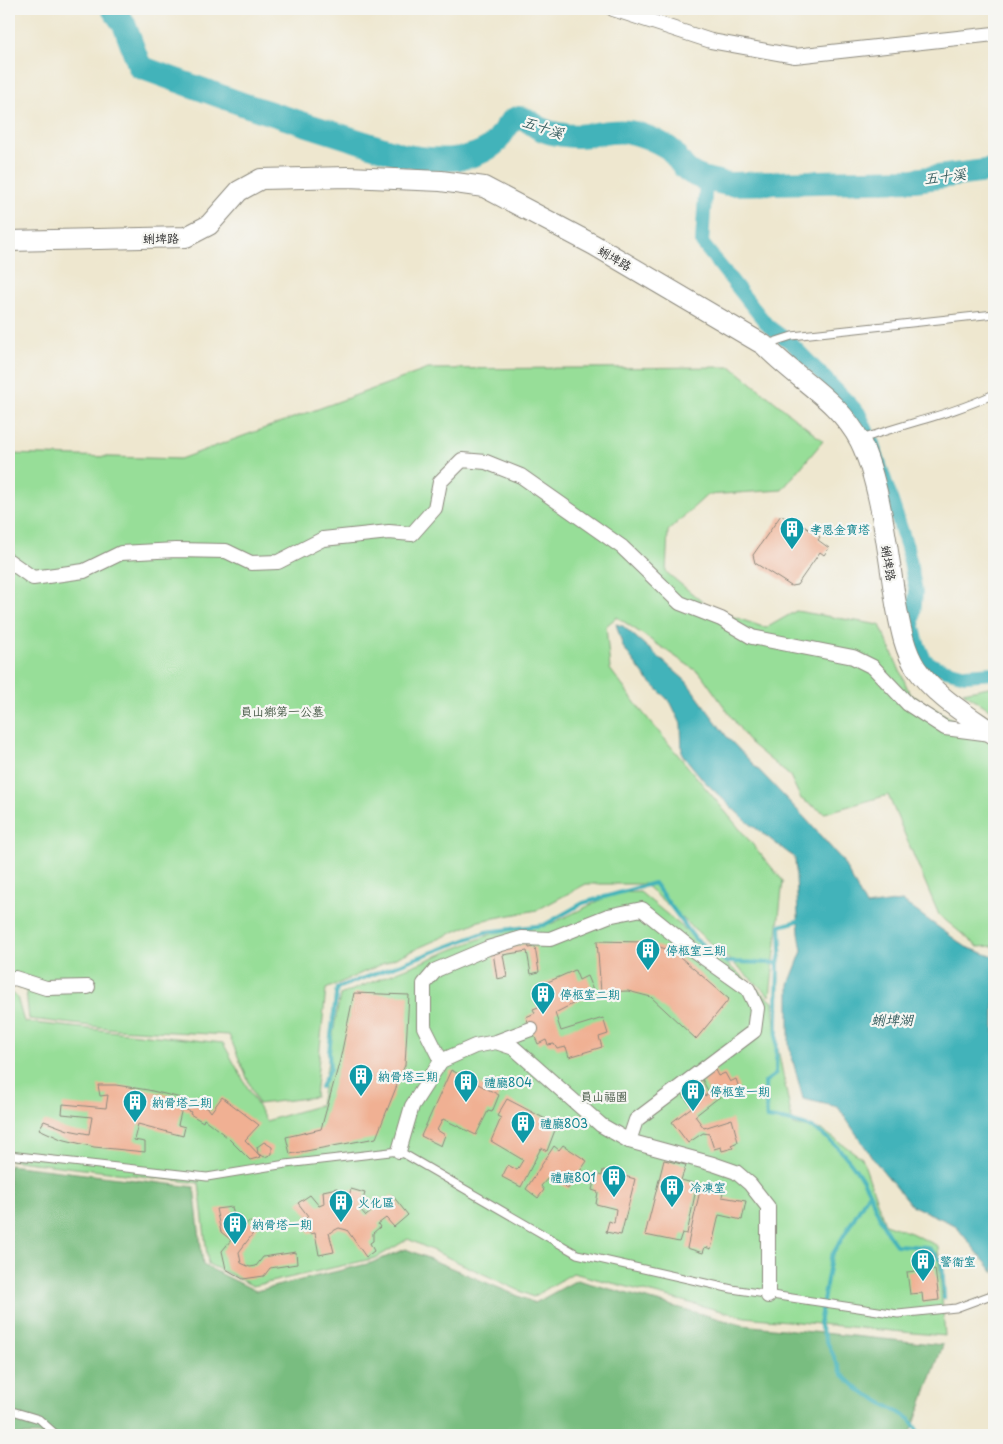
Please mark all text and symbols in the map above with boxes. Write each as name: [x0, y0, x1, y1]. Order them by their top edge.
water label: 五十溪: [520, 111, 567, 144]
water label: 五十溪: [923, 163, 968, 189]
street label: 蜊埤路: [143, 229, 179, 247]
street label: 蜊埤路: [595, 241, 635, 275]
building icon: 孝恩金寶塔: [779, 516, 805, 550]
place label: 孝恩金寶塔: [810, 520, 870, 538]
street label: 蜊埤路: [877, 544, 901, 582]
park label: 員山鄉第一公墓: [240, 702, 324, 720]
building icon: 停柩室三期: [635, 937, 661, 971]
place label: 停柩室三期: [666, 941, 726, 959]
building icon: 停柩室二期: [530, 981, 556, 1015]
place label: 停柩室二期: [560, 985, 620, 1003]
water label: 蜊埤湖: [871, 1009, 915, 1030]
building icon: 納骨塔三期: [348, 1063, 374, 1097]
place label: 納骨塔三期: [378, 1067, 438, 1085]
building icon: 禮廳804: [453, 1069, 479, 1103]
place label: 禮廳804: [484, 1073, 532, 1091]
building icon: 停柩室一期: [680, 1078, 706, 1112]
place label: 停柩室一期: [710, 1082, 770, 1100]
park label: 員山福園: [580, 1087, 628, 1105]
building icon: 納骨塔二期: [122, 1089, 148, 1123]
place label: 納骨塔二期: [152, 1093, 212, 1111]
building icon: 禮廳803: [510, 1110, 536, 1144]
place label: 禮廳803: [540, 1114, 588, 1132]
building icon: 禮廳801: [601, 1164, 627, 1198]
place label: 禮廳801: [550, 1168, 596, 1186]
building icon: 冷凍室: [659, 1174, 685, 1208]
place label: 冷凍室: [690, 1178, 726, 1196]
building icon: 火化區: [328, 1189, 354, 1223]
place label: 火化區: [358, 1193, 394, 1211]
building icon: 納骨塔一期: [222, 1211, 248, 1245]
place label: 納骨塔一期: [252, 1215, 312, 1233]
building icon: 警衛室: [910, 1248, 936, 1282]
place label: 警衛室: [940, 1252, 976, 1270]

